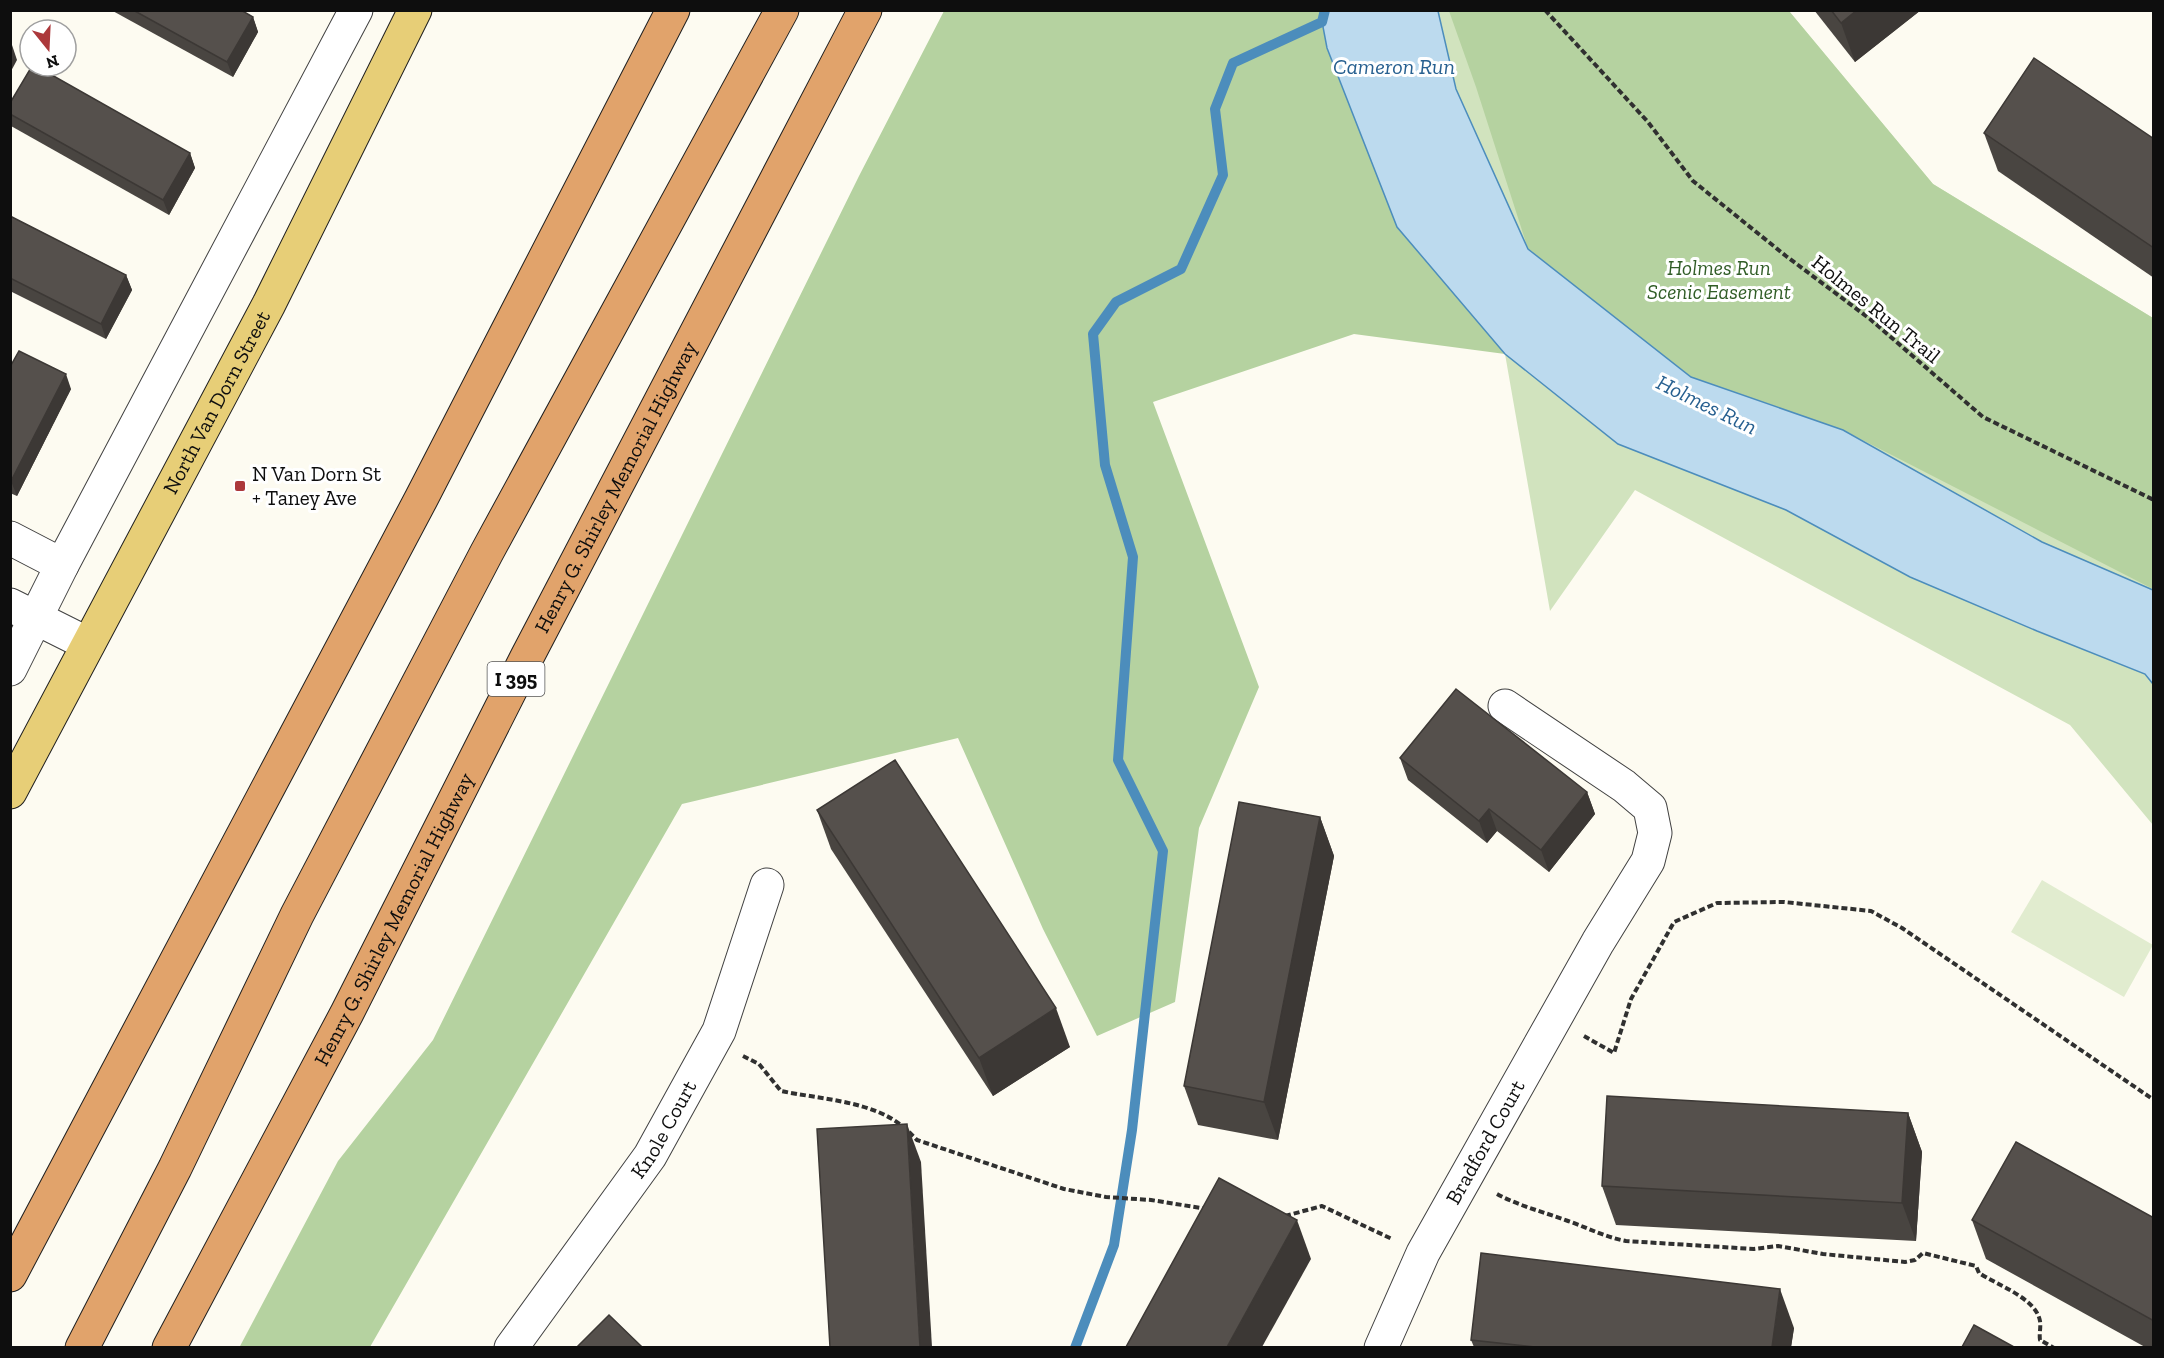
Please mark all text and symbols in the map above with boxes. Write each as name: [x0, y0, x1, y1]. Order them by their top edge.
north arrow: [18, 18, 78, 78]
text: N: [44, 51, 61, 73]
water label: Cameron Run: [1333, 53, 1455, 80]
street label: Holmes Run Trail: [1807, 249, 1946, 368]
park label: Holmes Run Scenic Easement: [1647, 255, 1791, 304]
street label: North Van Dorn Street: [157, 306, 275, 498]
street label: Henry G. Shirley Memorial Highway: [529, 337, 702, 637]
water label: Holmes Run: [1652, 369, 1761, 440]
place label: N Van Dorn St + Taney Ave: [252, 461, 381, 510]
marker: N Van Dorn St + Taney Ave: [233, 479, 247, 493]
road number: I 395: [488, 662, 544, 696]
street label: Henry G. Shirley Memorial Highway: [308, 768, 478, 1070]
street label: Knole Court: [625, 1075, 702, 1183]
street label: Bradford Court: [1440, 1075, 1530, 1208]

